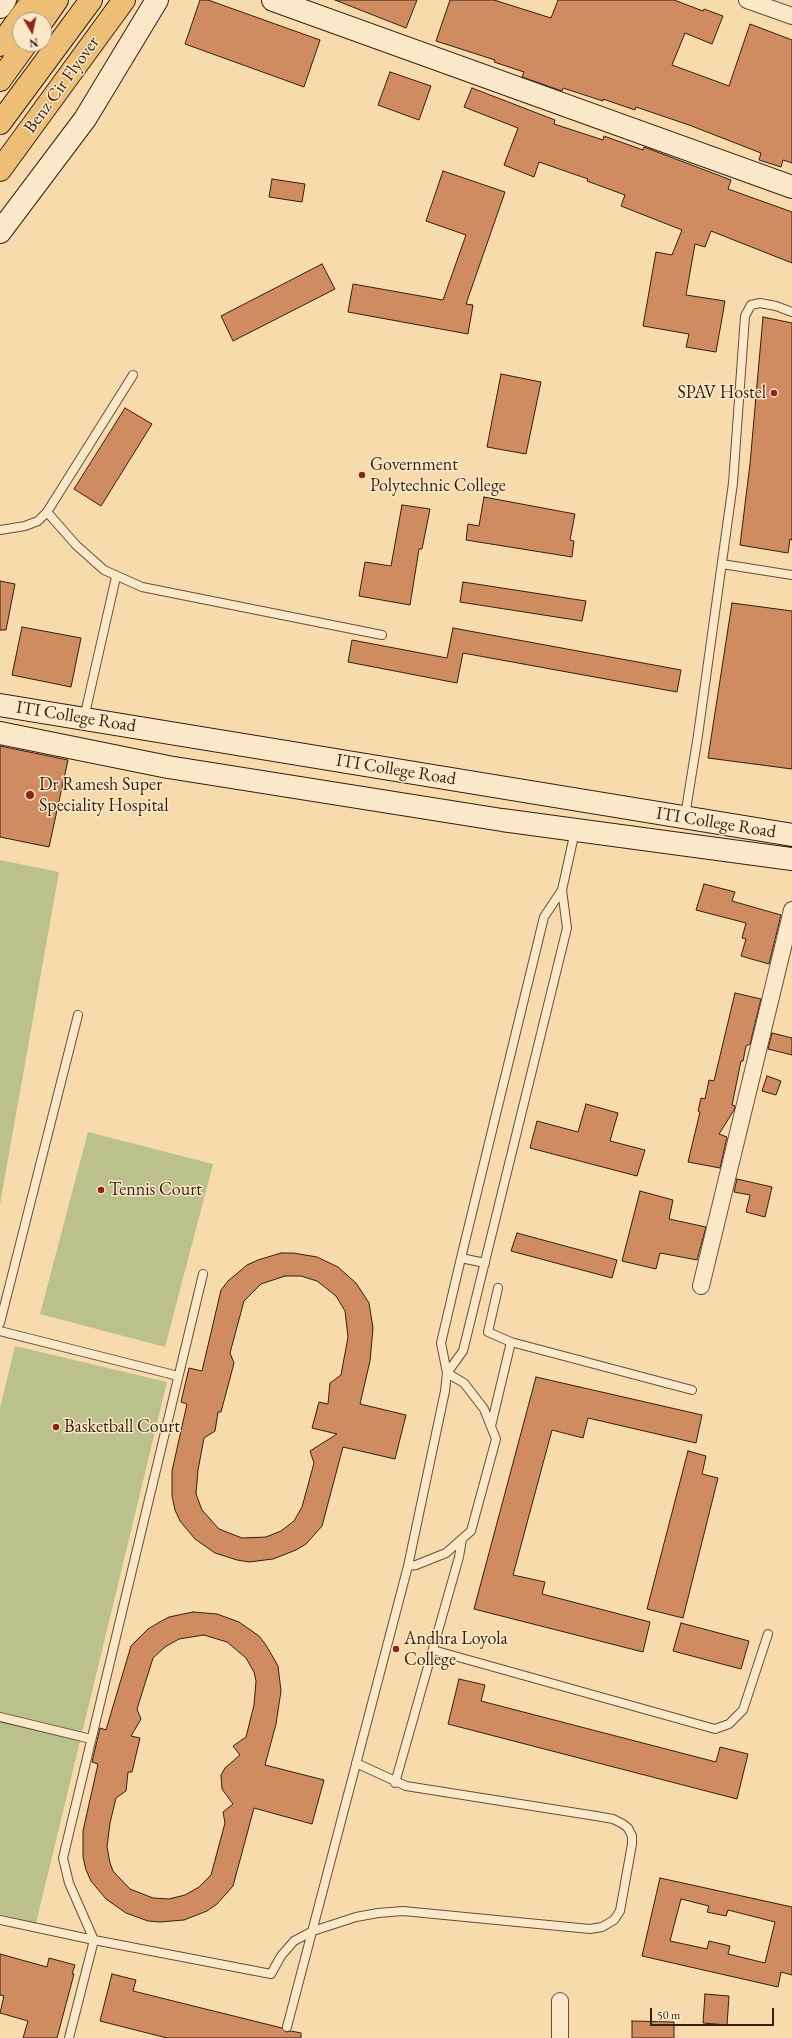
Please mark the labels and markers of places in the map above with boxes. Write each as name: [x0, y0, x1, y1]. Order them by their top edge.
place label: SPAV Hostel: [677, 382, 766, 404]
marker: SPAV Hostel: [769, 388, 779, 398]
place label: Government Polytechnic College: [370, 454, 506, 496]
marker: Government Polytechnic College: [357, 470, 367, 480]
place label: Dr Ramesh Super Speciality Hospital: [39, 774, 169, 816]
marker: Dr Ramesh Super Speciality Hospital: [24, 789, 36, 801]
place label: Tennis Court: [109, 1179, 202, 1201]
marker: Tennis Court: [96, 1185, 106, 1195]
place label: Basketball Court: [64, 1416, 180, 1438]
marker: Basketball Court: [51, 1422, 61, 1432]
place label: Andhra Loyola College: [404, 1628, 508, 1670]
marker: Andhra Loyola College: [391, 1644, 401, 1654]

